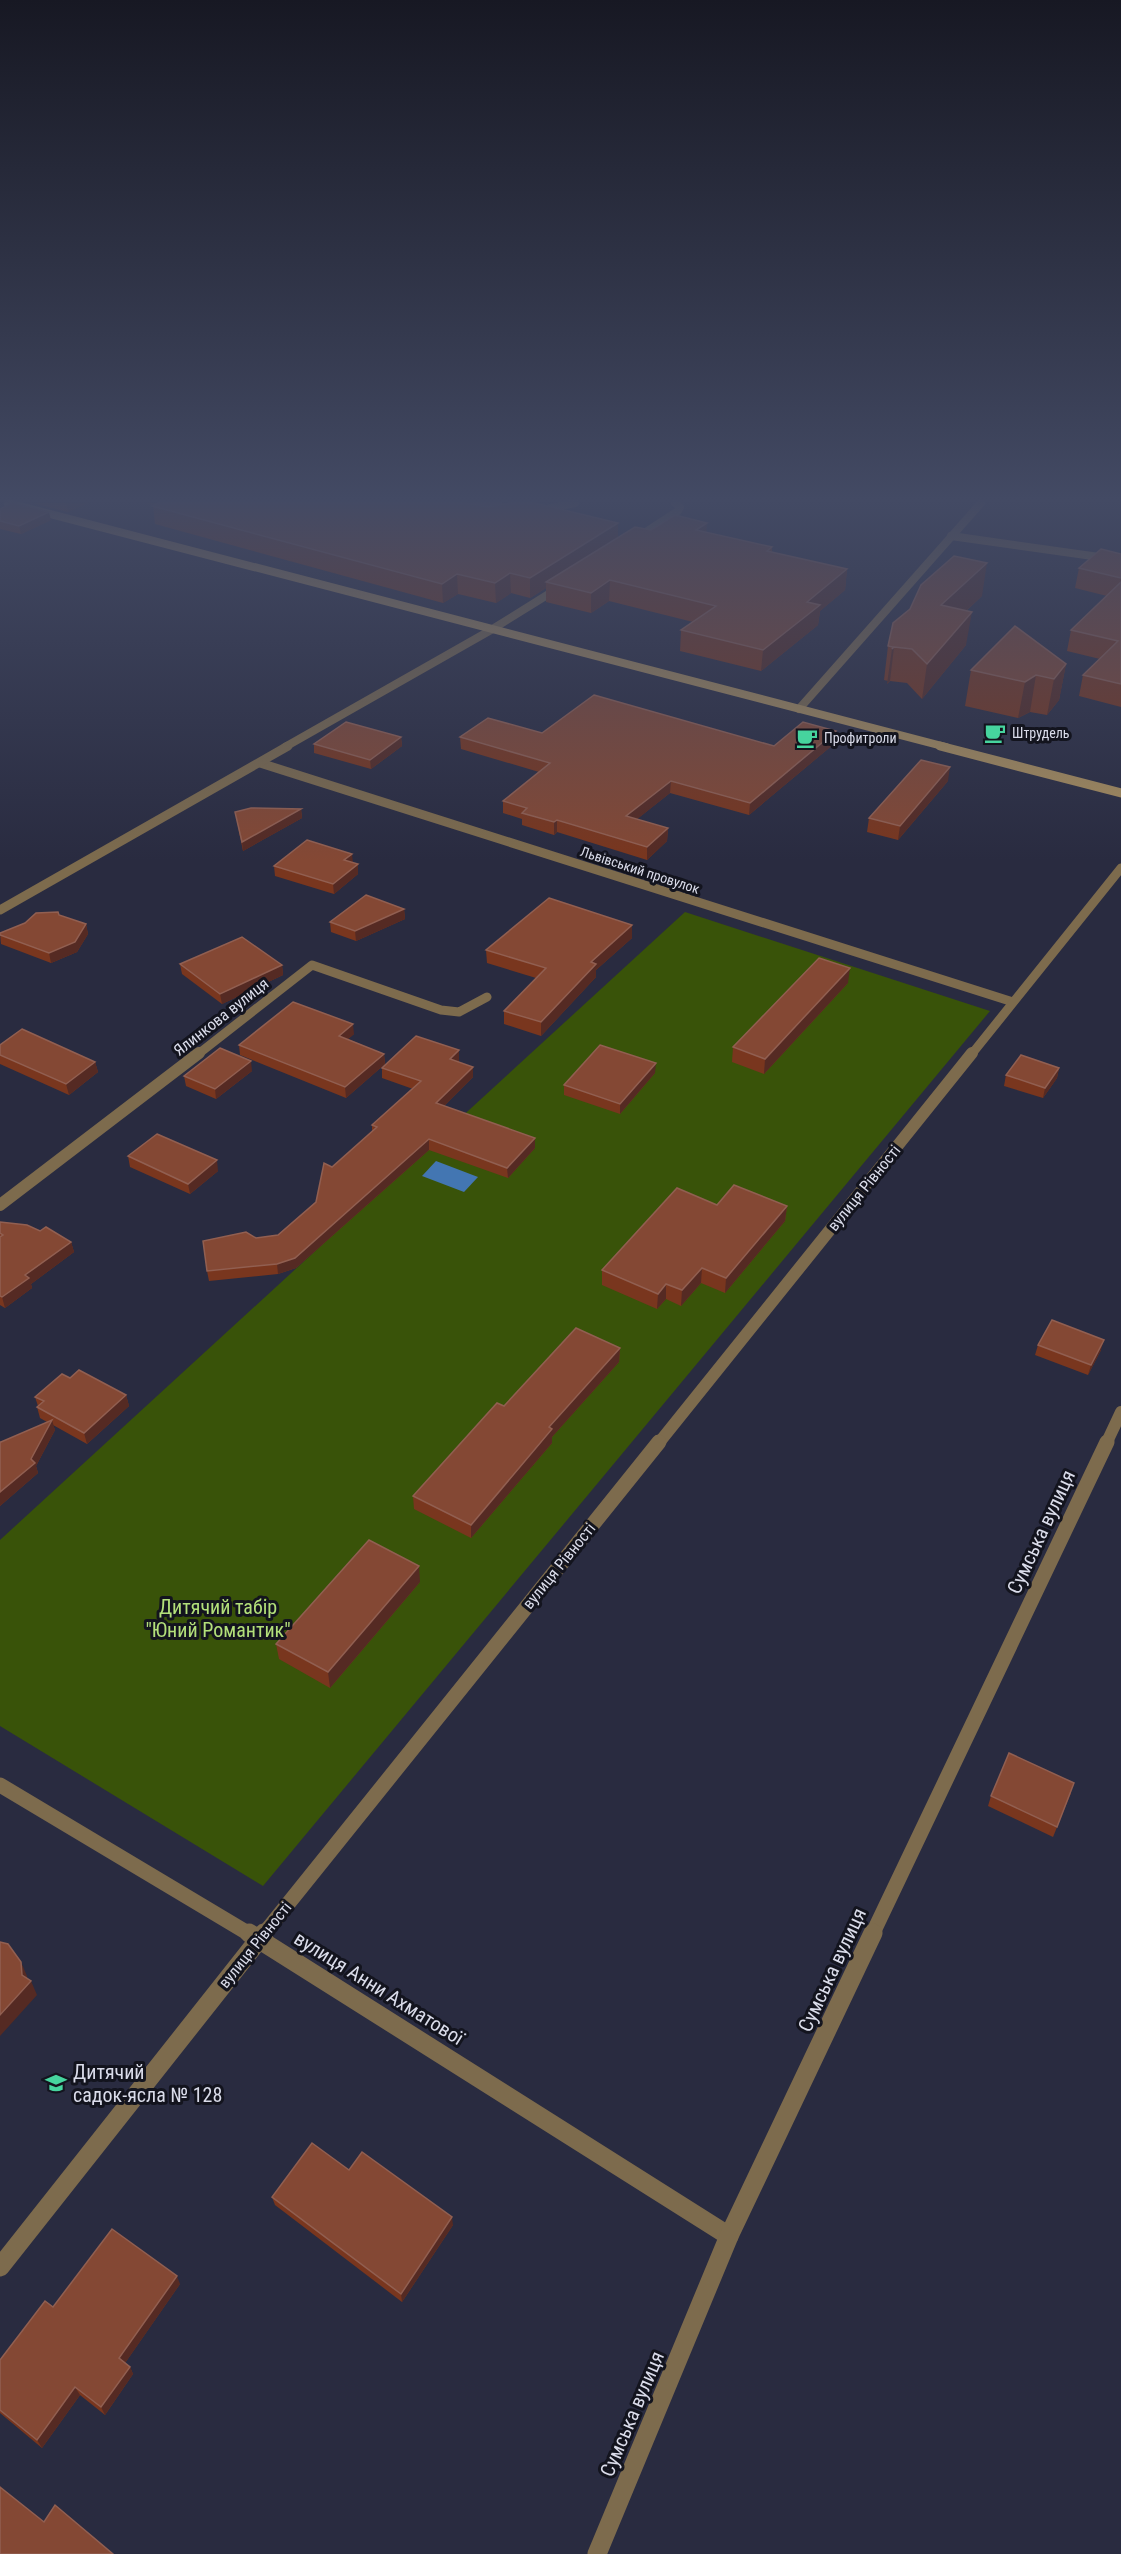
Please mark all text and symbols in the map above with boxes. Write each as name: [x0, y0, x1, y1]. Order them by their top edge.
cafe icon: Штрудель: [983, 721, 1007, 745]
place label: Штрудель: [1012, 725, 1070, 741]
cafe icon: Профитроли: [795, 726, 819, 750]
place label: Профитроли: [824, 730, 897, 746]
street label: Львівський провулок: [578, 843, 702, 897]
street label: Ялинкова вулиця: [170, 974, 272, 1060]
street label: вулиця Рівності: [824, 1141, 904, 1235]
street label: Сумська вулиця: [1002, 1466, 1080, 1598]
street label: вулиця Рівності: [519, 1519, 599, 1613]
park label: Дитячий табір "Юний Романтик": [145, 1595, 291, 1642]
street label: вулиця Рівності: [215, 1898, 295, 1992]
street label: Сумська вулиця: [793, 1904, 871, 2036]
street label: вулиця Анни Ахматової: [290, 1926, 469, 2051]
place label: Дитячий садок-ясла № 128: [73, 2060, 222, 2107]
school or university icon: Дитячий садок-ясла № 128: [44, 2071, 68, 2095]
street label: Сумська вулиця: [595, 2348, 669, 2480]

